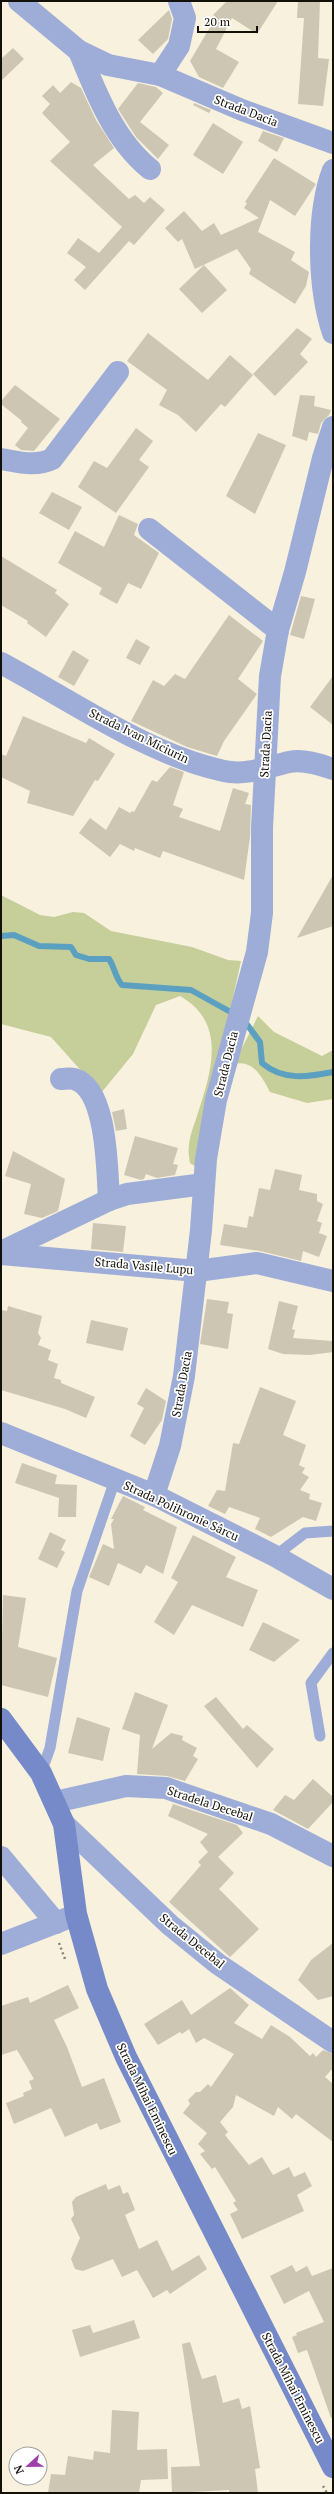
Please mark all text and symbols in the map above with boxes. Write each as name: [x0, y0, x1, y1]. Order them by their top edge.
scale bar: [198, 8, 257, 34]
text: 20 m: [204, 14, 231, 29]
street label: Strada Dacia: [212, 92, 280, 130]
street label: Strada Ivan Miciurin: [87, 705, 192, 766]
street label: Strada Dacia: [256, 710, 275, 778]
street label: Strada Dacia: [210, 1030, 241, 1098]
street label: Strada Vasile Lupu: [94, 1254, 194, 1277]
street label: Strada Dacia: [168, 1350, 195, 1418]
street label: Strada Polihronie Sârcu: [121, 1477, 241, 1544]
street label: Stradela Decebal: [166, 1783, 255, 1825]
street label: Strada Decebal: [157, 1910, 228, 1972]
street label: Strada Mihai Eminescu: [114, 2040, 181, 2157]
street label: Strada Mihai Eminescu: [259, 2330, 328, 2446]
north arrow: [8, 2446, 48, 2486]
text: N: [10, 2463, 27, 2476]

